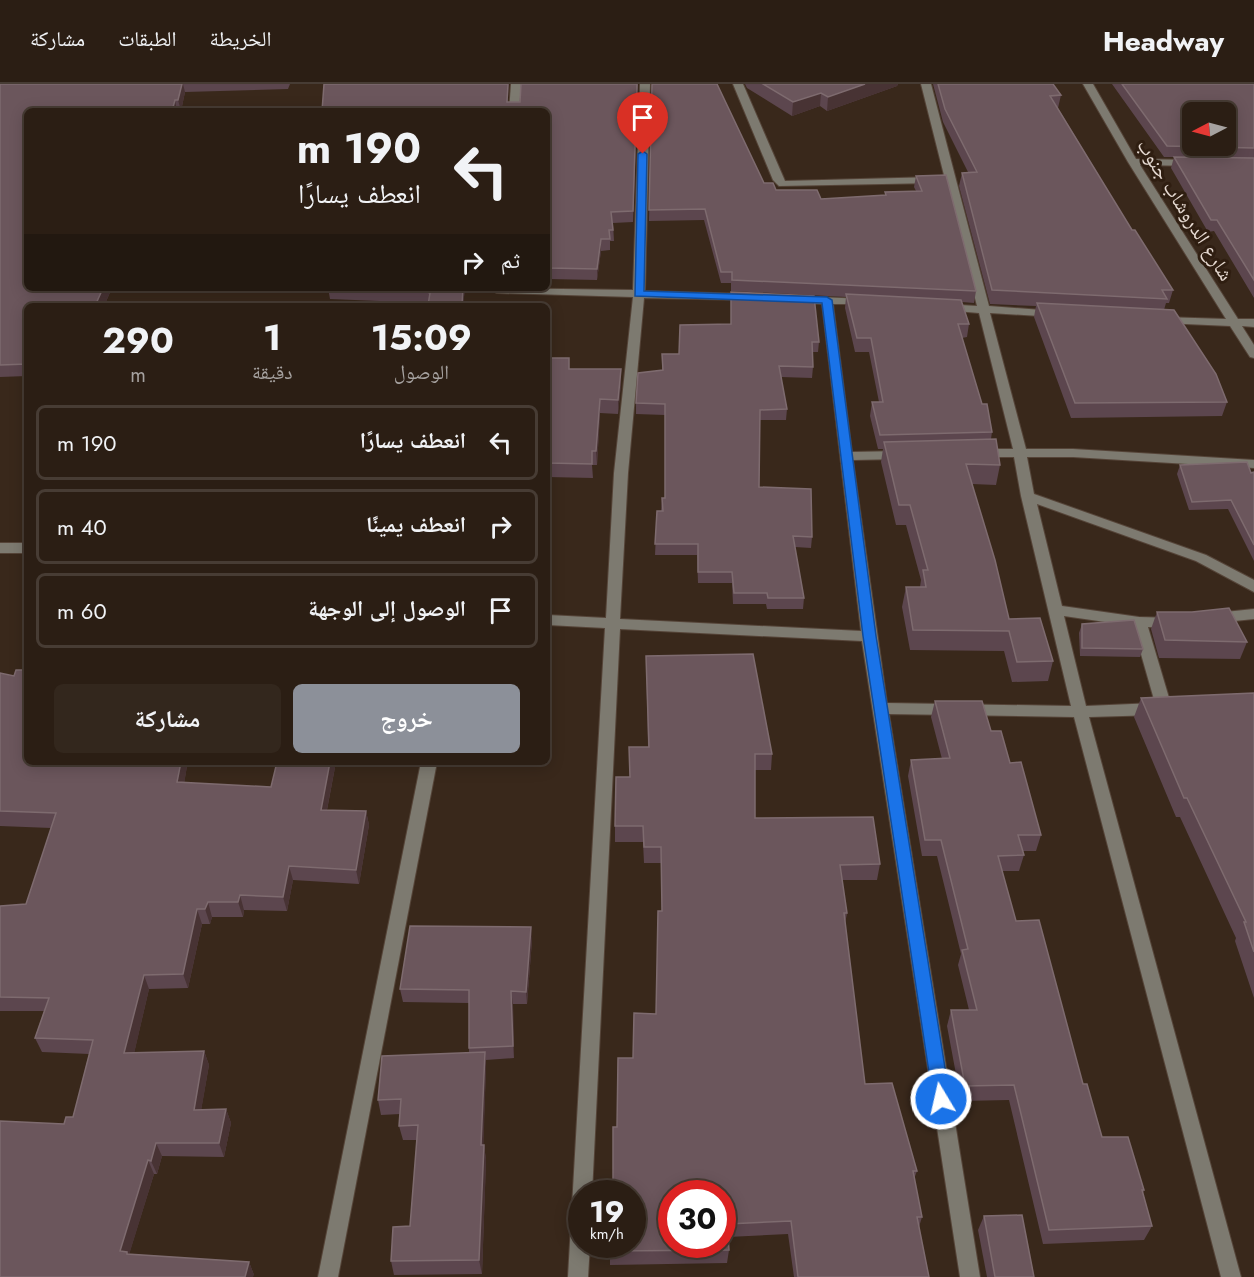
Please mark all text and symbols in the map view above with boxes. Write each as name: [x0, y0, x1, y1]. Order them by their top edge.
text: Headway: [1103, 21, 1224, 62]
text: مشاركة: [30, 24, 85, 54]
text: الطبقات: [118, 24, 177, 54]
text: الخريطة: [210, 24, 271, 54]
pin: [617, 92, 668, 154]
icon: arrive: [626, 101, 659, 134]
north arrow: [1182, 102, 1236, 156]
map controls: [1182, 102, 1236, 156]
text: 190 m: [297, 118, 421, 179]
icon: left: [442, 132, 520, 210]
street label: شارع الدروشاب جنوب: [1130, 133, 1240, 287]
text: انعطف يسارًا: [298, 174, 421, 213]
text: ثم: [501, 244, 520, 276]
icon: right: [456, 246, 489, 279]
text: 1: [263, 311, 281, 363]
text: 15:09: [371, 311, 472, 363]
text: 290: [102, 314, 174, 366]
text: دقيقة: [252, 358, 293, 387]
text: الوصول: [394, 358, 449, 387]
text: m: [130, 361, 146, 390]
text: انعطف يسارًا: [360, 424, 466, 456]
icon: left: [484, 426, 517, 459]
text: 190 m: [57, 427, 117, 459]
text: انعطف يمينًا: [366, 508, 466, 540]
icon: right: [484, 510, 517, 543]
text: 40 m: [57, 511, 107, 543]
text: الوصول إلى الوجهة: [308, 592, 466, 624]
icon: arrive: [484, 594, 517, 627]
text: 60 m: [57, 595, 107, 627]
button: مشاركة: [54, 684, 281, 753]
button: خروج: [293, 684, 520, 753]
position arrow: [909, 1067, 973, 1131]
speed limit sign: 30: [658, 1180, 736, 1258]
text: 19: [589, 1190, 625, 1233]
text: km/h: [590, 1223, 624, 1245]

